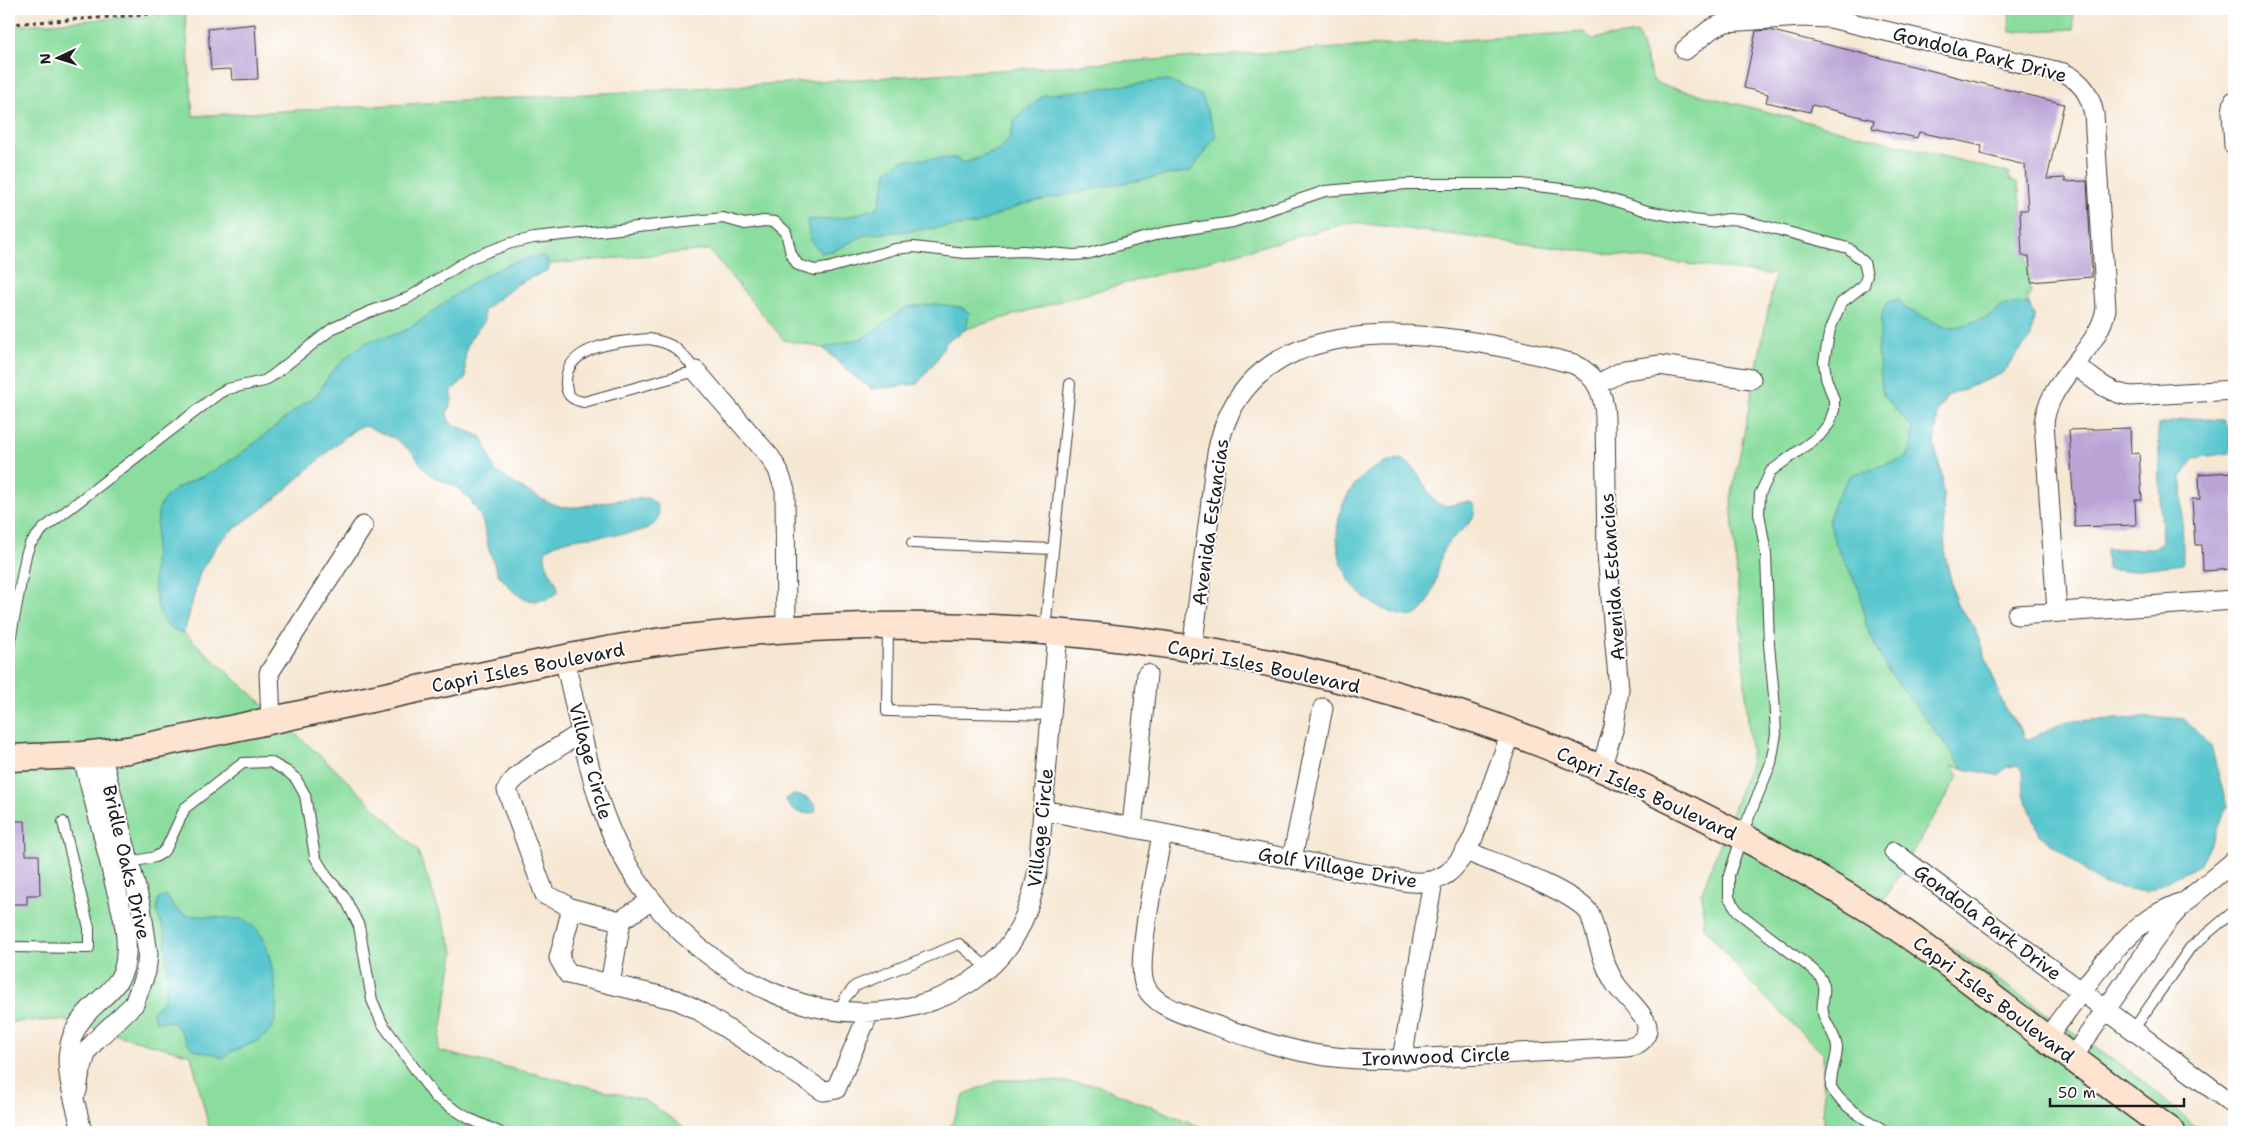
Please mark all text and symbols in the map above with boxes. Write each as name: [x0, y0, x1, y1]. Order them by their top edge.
street label: Gondola Park Drive: [1890, 21, 2070, 88]
north arrow: [32, 32, 82, 82]
text: N: [36, 53, 54, 65]
street label: Avenida Estancias: [1186, 437, 1235, 607]
street label: Avenida Estancias: [1594, 492, 1631, 662]
street label: Capri Isles Boulevard: [1165, 634, 1363, 699]
street label: Capri Isles Boulevard: [429, 636, 627, 698]
street label: Village Circle: [563, 700, 618, 822]
street label: Capri Isles Boulevard: [1553, 741, 1741, 846]
street label: Village Circle: [1022, 767, 1059, 889]
street label: Bridle Oaks Drive: [97, 782, 156, 942]
street label: Golf Village Drive: [1256, 841, 1420, 894]
street label: Gondola Park Drive: [1909, 859, 2067, 986]
street label: Capri Isles Boulevard: [1908, 930, 2080, 1068]
street label: Ironwood Circle: [1361, 1041, 1511, 1072]
scale bar: [2050, 1076, 2184, 1108]
text: 50 m: [2058, 1083, 2096, 1103]

